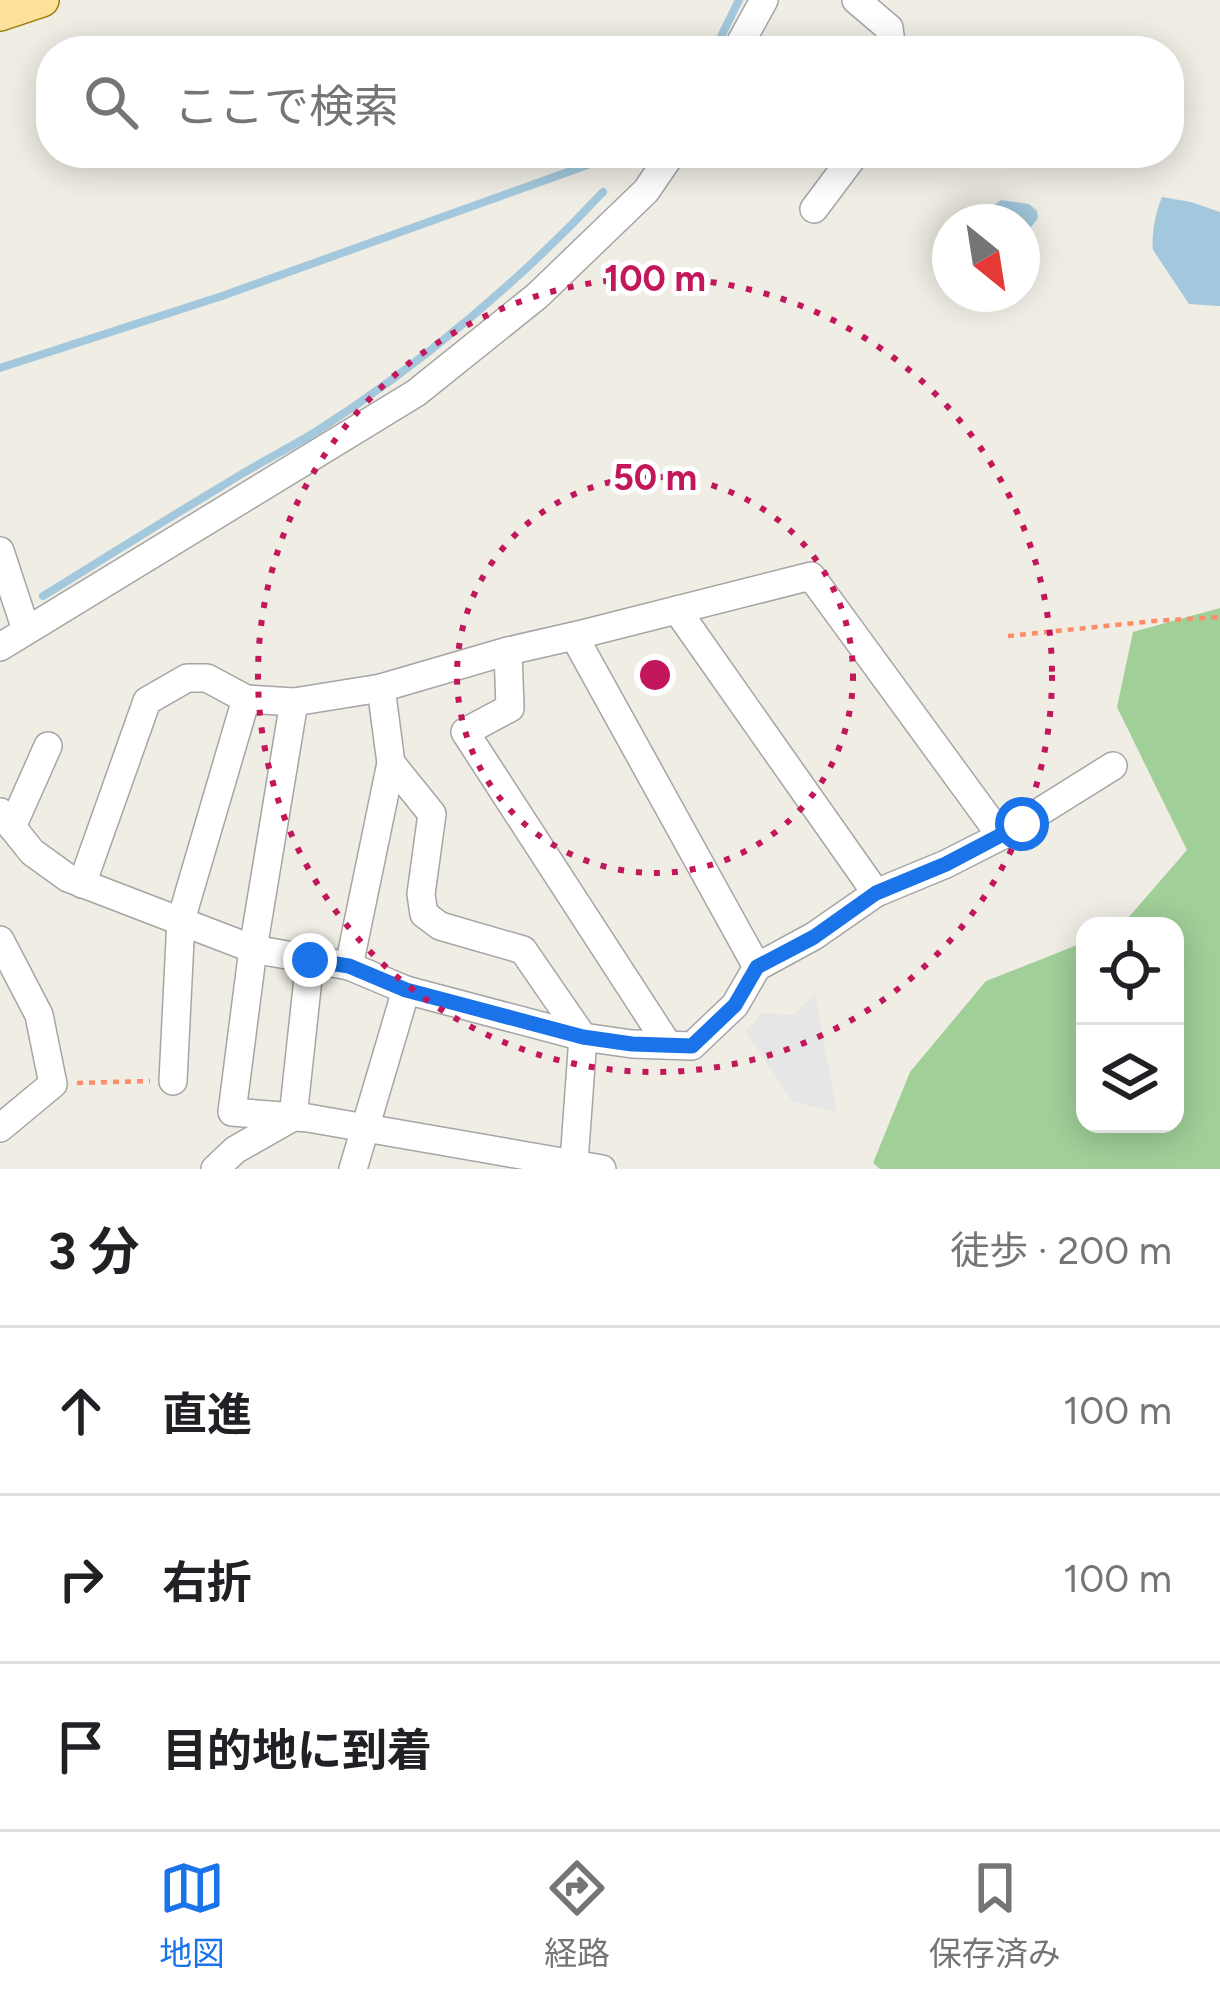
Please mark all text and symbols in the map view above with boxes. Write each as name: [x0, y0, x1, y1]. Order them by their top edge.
search box: [36, 36, 1184, 168]
icon: search: [78, 69, 144, 135]
text: ここで検索: [174, 79, 399, 133]
north arrow: [932, 204, 1040, 312]
text: 100 m: [604, 257, 706, 300]
text: 50 m: [613, 456, 697, 499]
centre of rings: [634, 654, 676, 696]
route start: [995, 797, 1049, 851]
map controls: [1076, 917, 1184, 1133]
button: locate: [1076, 917, 1184, 1025]
route end: [283, 933, 337, 987]
button: layers: [1076, 1025, 1184, 1133]
text: 3 分: [48, 1221, 140, 1282]
text: 徒歩 · 200 m: [950, 1227, 1172, 1274]
icon: ahead: [48, 1378, 114, 1444]
text: 直進: [162, 1387, 252, 1441]
text: 100 m: [1063, 1387, 1172, 1434]
icon: right: [48, 1546, 114, 1612]
text: 右折: [162, 1555, 252, 1609]
text: 100 m: [1063, 1555, 1172, 1602]
icon: arrive: [48, 1714, 114, 1780]
text: 目的地に到着: [162, 1723, 432, 1777]
tab: 地図: [159, 1855, 225, 1975]
tab: 経路: [544, 1855, 610, 1975]
tab: 保存済み: [929, 1855, 1061, 1975]

